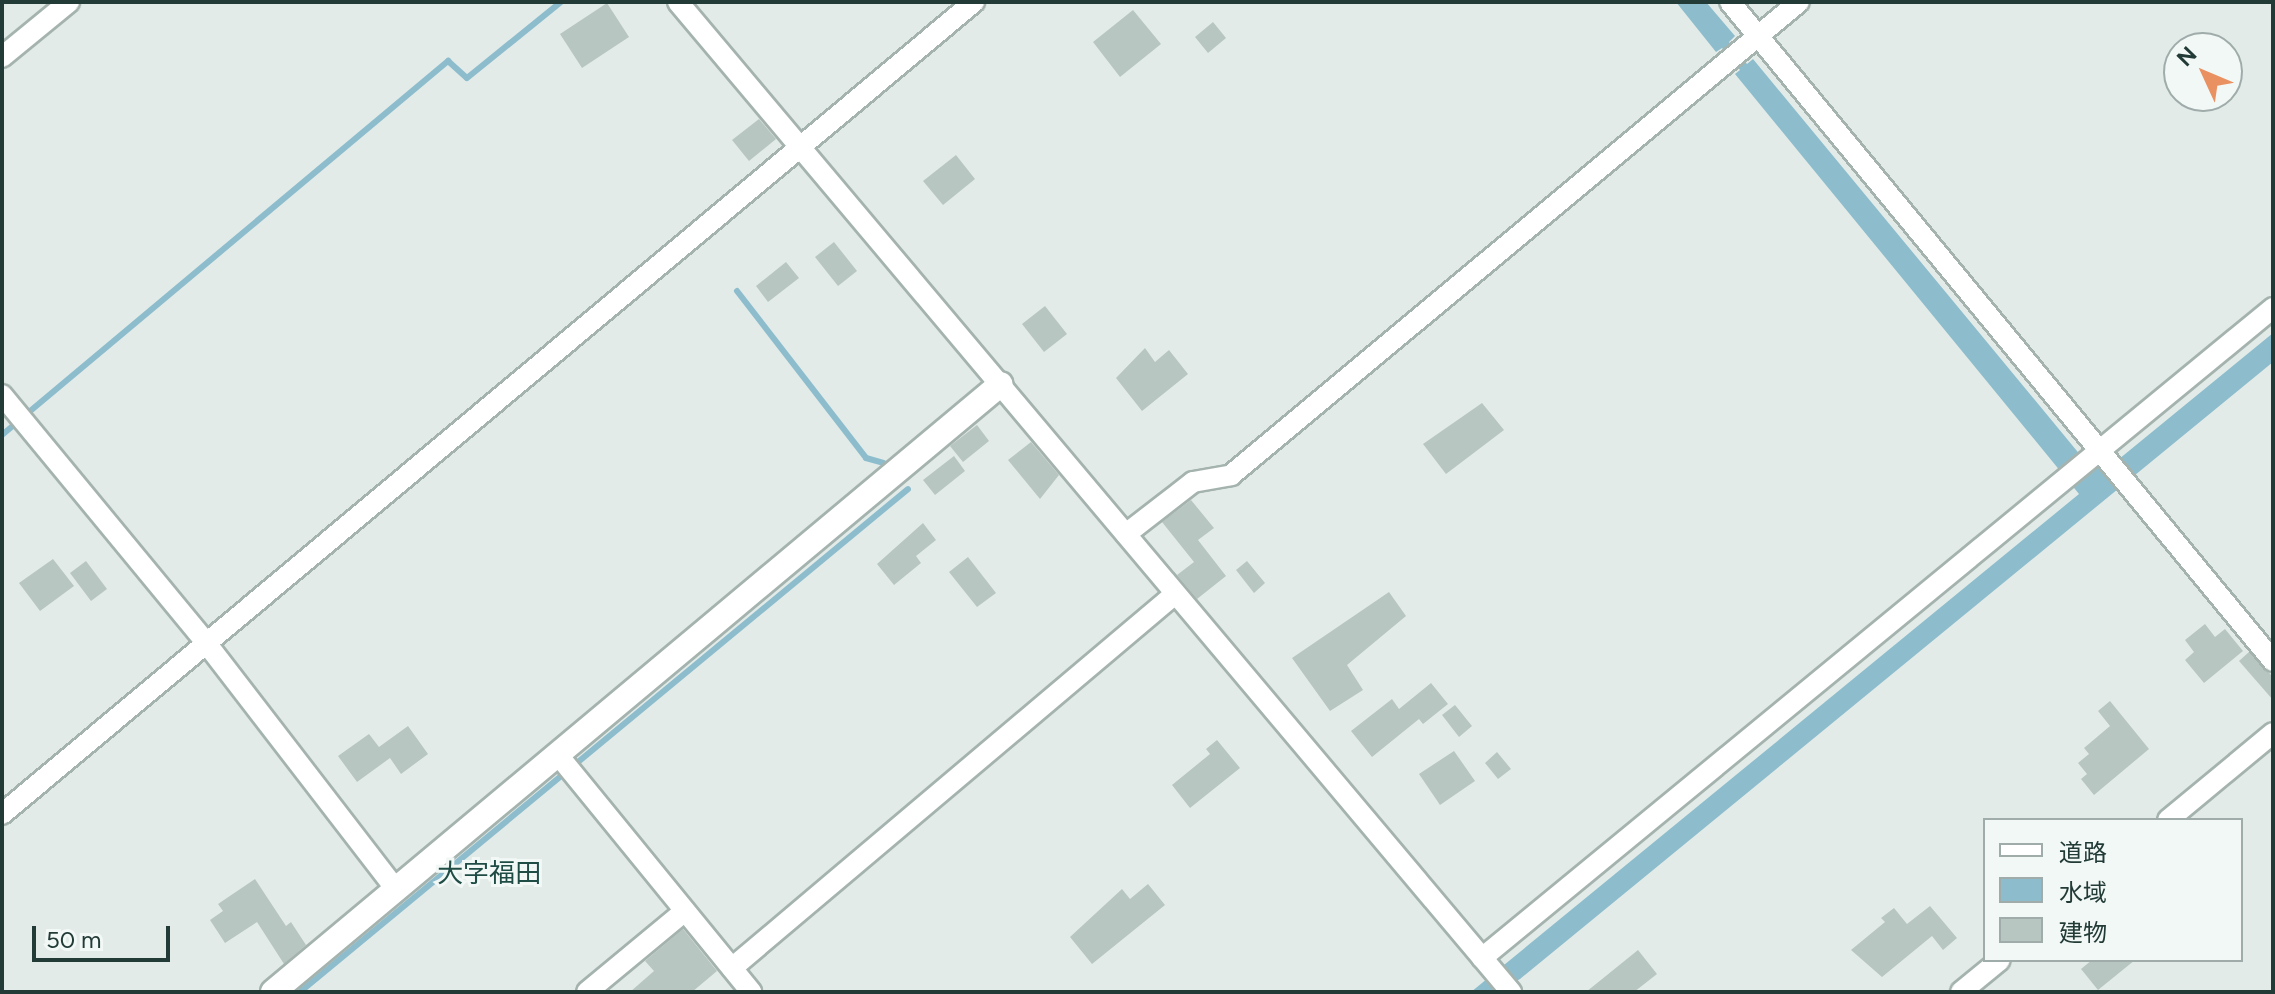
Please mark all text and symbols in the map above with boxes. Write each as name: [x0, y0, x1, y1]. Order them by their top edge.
north arrow: [2163, 32, 2243, 112]
text: N: [2171, 41, 2202, 72]
legend: [1983, 818, 2243, 962]
text: 道路: [2059, 838, 2107, 867]
district label: 大字福田: [437, 858, 541, 890]
text: 水域: [2059, 878, 2107, 907]
scale bar: [36, 910, 174, 960]
text: 建物: [2059, 918, 2107, 947]
text: 50 m: [46, 925, 102, 954]

